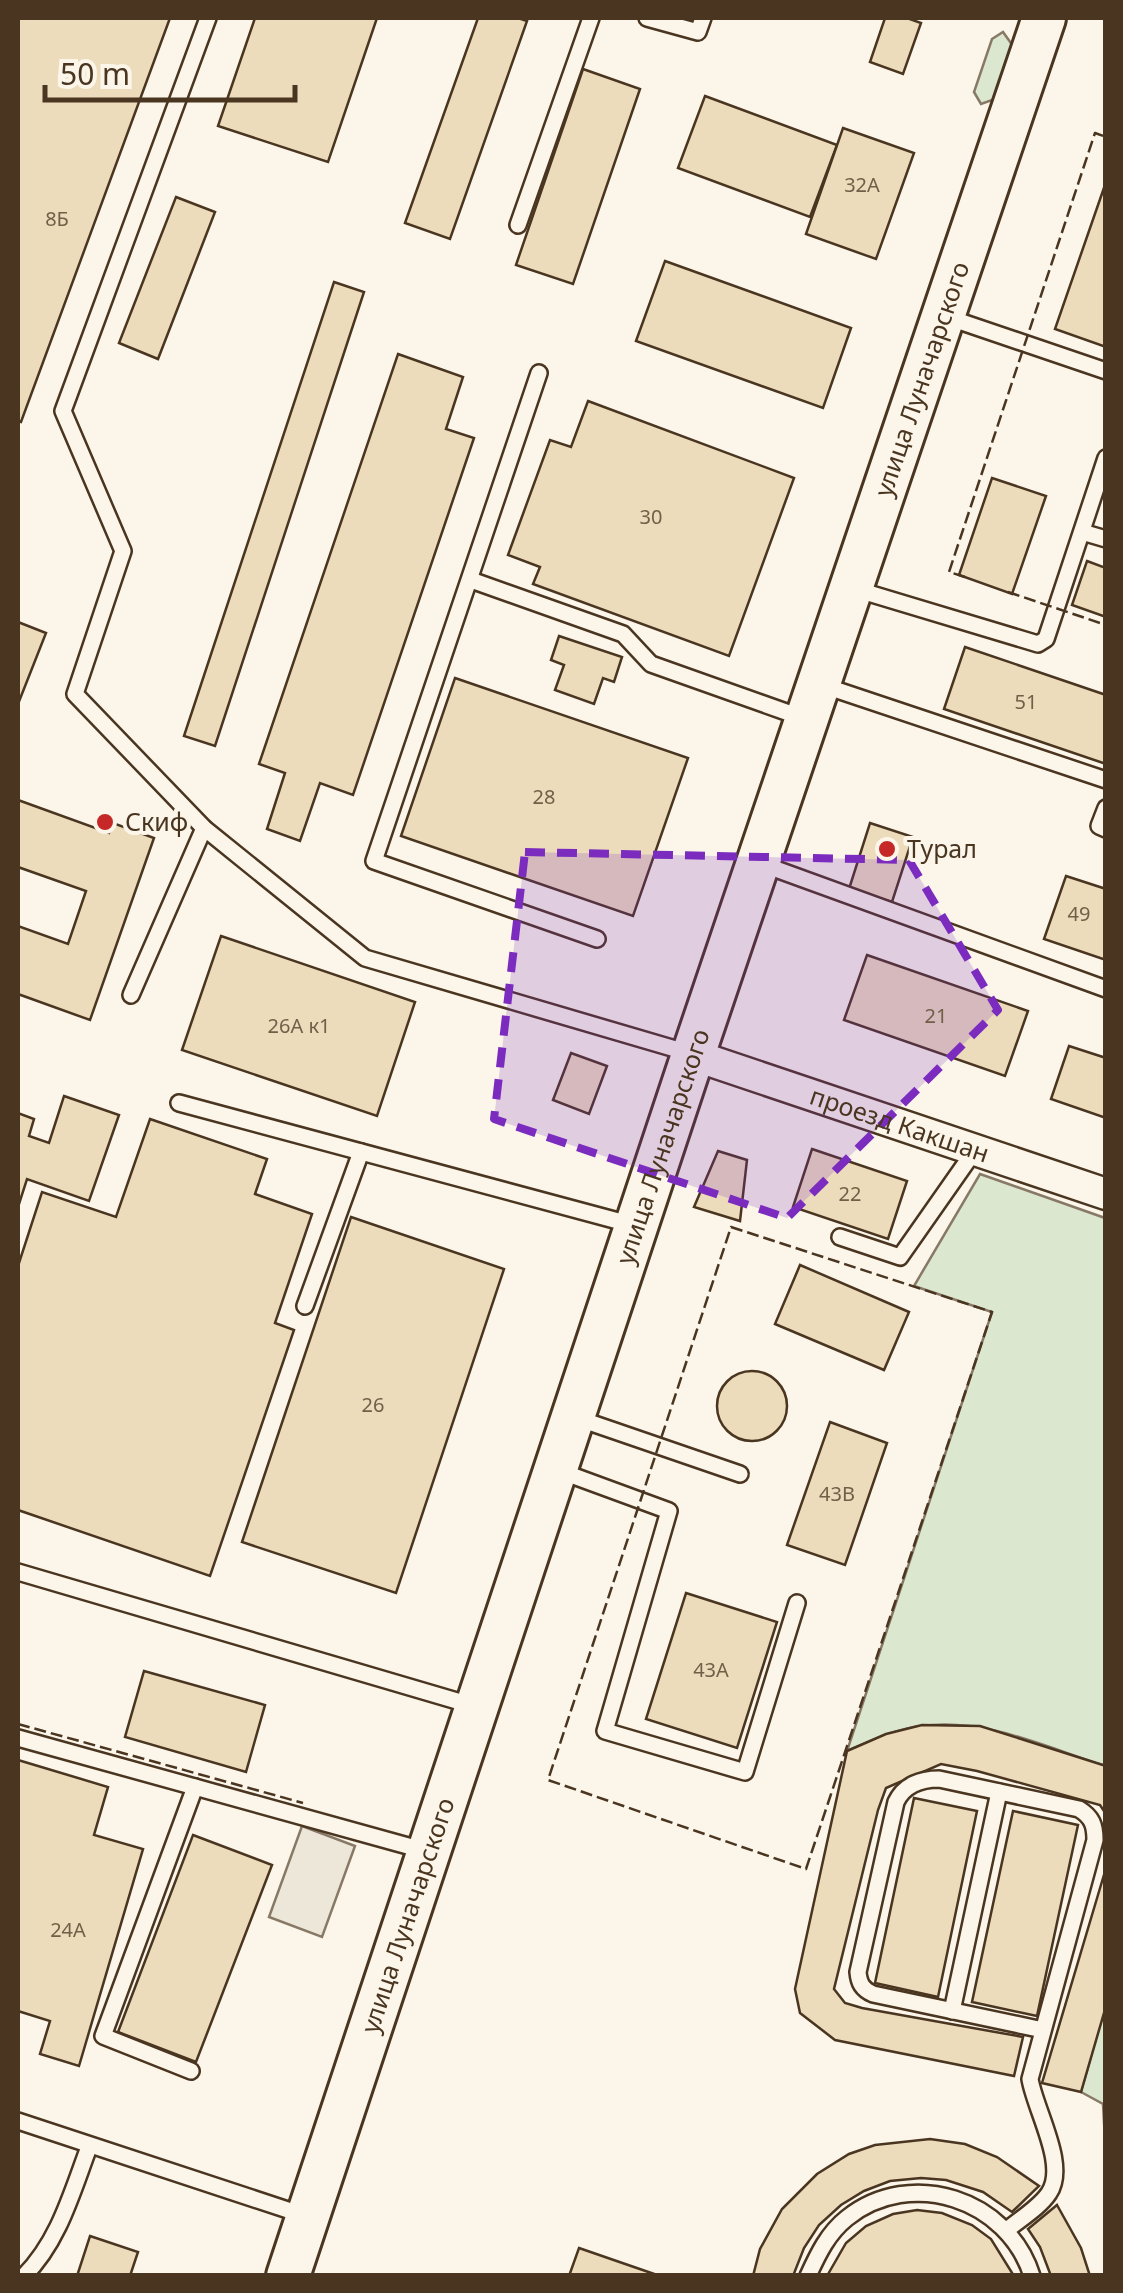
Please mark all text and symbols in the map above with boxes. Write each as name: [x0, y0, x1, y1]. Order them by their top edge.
scale bar: [45, 40, 295, 102]
text: 50 m: [60, 53, 130, 94]
house number: 32А: [844, 171, 880, 198]
house number: 8Б: [45, 205, 69, 232]
street label: улица Луначарского: [865, 257, 976, 501]
house number: 30: [640, 503, 662, 530]
house number: 51: [1015, 688, 1037, 715]
house number: 28: [533, 783, 555, 810]
place label: Скиф: [125, 804, 188, 838]
marker: Скиф: [94, 811, 116, 833]
place label: Турал: [907, 831, 977, 865]
marker: Турал: [876, 838, 898, 860]
house number: 49: [1068, 900, 1090, 927]
house number: 21: [925, 1002, 947, 1029]
house number: 26А к1: [268, 1012, 330, 1039]
street label: улица Луначарского: [607, 1024, 717, 1268]
street label: проезд Какшан: [806, 1078, 994, 1170]
house number: 22: [839, 1180, 861, 1207]
house number: 26: [362, 1391, 384, 1418]
house number: 43В: [819, 1480, 855, 1507]
house number: 43А: [693, 1656, 729, 1683]
street label: улица Луначарского: [352, 1793, 462, 2037]
house number: 24А: [50, 1916, 86, 1943]

